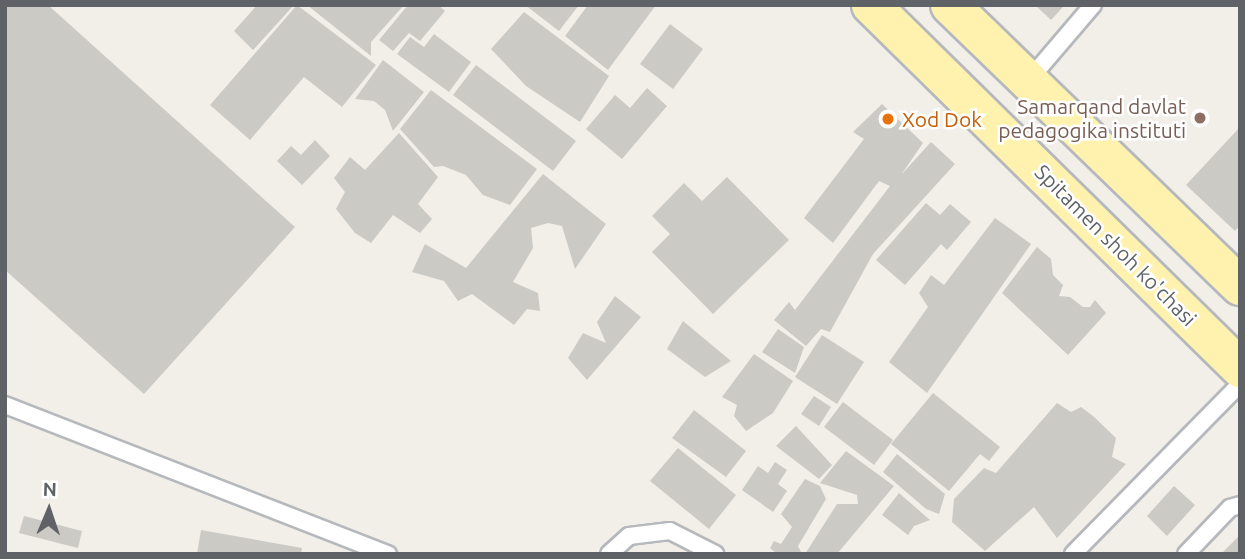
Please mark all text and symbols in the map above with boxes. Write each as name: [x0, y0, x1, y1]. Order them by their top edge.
place label: Samarqand davlat pedagogika instituti: [998, 93, 1186, 143]
place label: Xod Dok: [902, 106, 982, 132]
marker: Samarqand davlat pedagogika instituti: [1192, 110, 1208, 126]
marker: Xod Dok: [880, 111, 896, 127]
street label: Spitamen shoh ko'chasi: [1030, 159, 1202, 331]
north arrow: [14, 475, 84, 545]
text: N: [42, 478, 57, 500]

